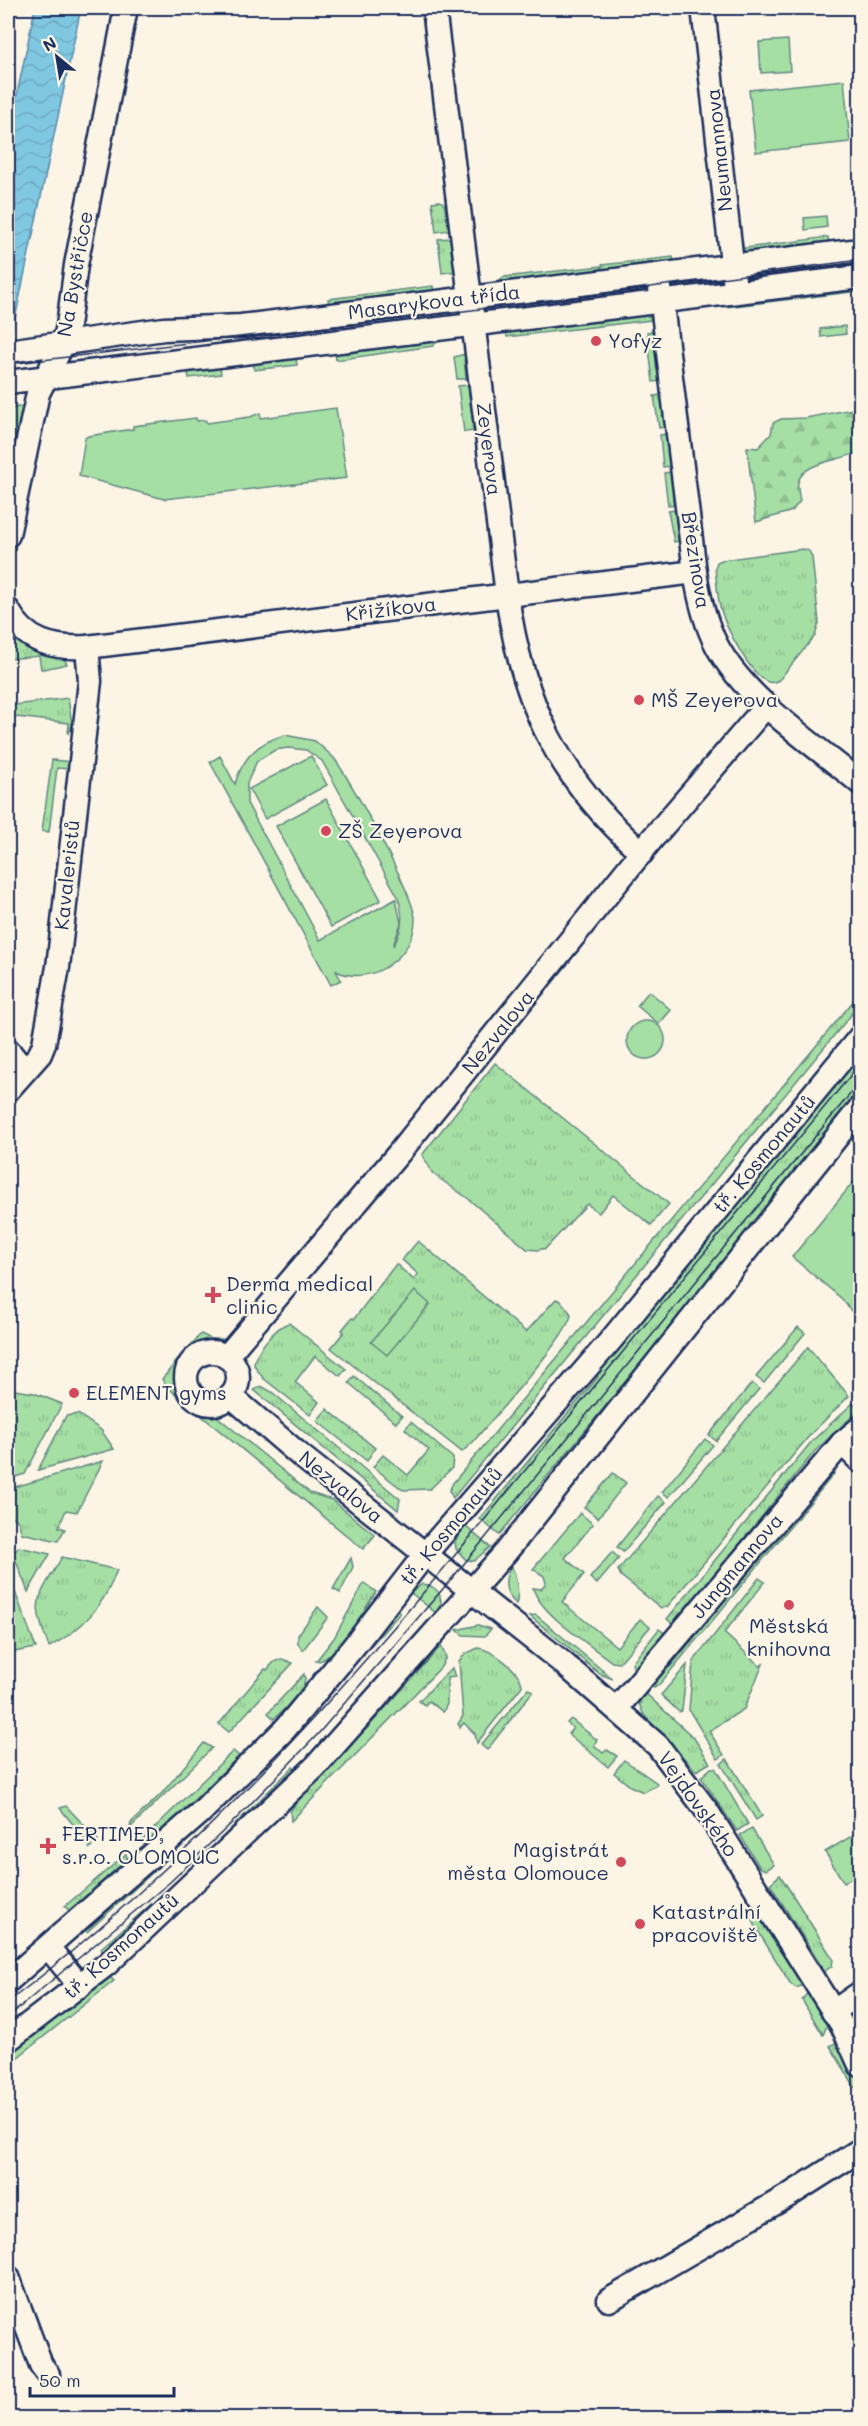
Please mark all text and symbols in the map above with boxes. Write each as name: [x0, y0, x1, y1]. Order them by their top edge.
north arrow: [27, 27, 87, 87]
text: N: [39, 31, 60, 56]
street label: Neumannova: [699, 87, 737, 213]
street label: Na Bystřičce: [50, 209, 98, 339]
street label: Masarykova třída: [346, 278, 521, 324]
place label: Yofyz: [608, 327, 662, 353]
marker: Yofyz: [589, 334, 603, 348]
street label: Zeyerova: [471, 401, 509, 497]
street label: Březinova: [676, 509, 717, 610]
street label: Křižíkova: [344, 590, 438, 626]
place label: MŠ Zeyerova: [651, 686, 778, 712]
marker: MŠ Zeyerova: [632, 693, 646, 707]
place label: ZŠ Zeyerova: [338, 817, 463, 843]
street label: Kavaleristů: [47, 819, 85, 931]
marker: ZŠ Zeyerova: [319, 824, 333, 838]
street label: Nezvalova: [455, 984, 539, 1079]
street label: tř. Kosmonautů: [706, 1089, 820, 1218]
place label: Derma medical clinic: [226, 1270, 373, 1319]
marker: Derma medical clinic: [204, 1286, 222, 1304]
place label: ELEMENT gyms: [86, 1379, 227, 1405]
marker: ELEMENT gyms: [67, 1386, 81, 1400]
street label: Nezvalova: [294, 1444, 389, 1528]
street label: tř. Kosmonautů: [393, 1461, 507, 1590]
street label: Jungmannova: [684, 1507, 788, 1624]
marker: Městská knihovna: [782, 1598, 796, 1612]
place label: Městská knihovna: [746, 1612, 832, 1661]
street label: Vejdovského: [653, 1746, 745, 1861]
place label: FERTIMED, s.r.o. OLOMOUC: [62, 1820, 219, 1869]
place label: Magistrát města Olomouce: [447, 1836, 609, 1885]
marker: FERTIMED, s.r.o. OLOMOUC: [39, 1837, 57, 1855]
marker: Magistrát města Olomouce: [614, 1855, 628, 1869]
street label: tř. Kosmonautů: [57, 1886, 184, 2004]
place label: Katastrální pracoviště: [652, 1898, 761, 1947]
marker: Katastrální pracoviště: [633, 1917, 647, 1931]
scale bar: [30, 2360, 174, 2398]
text: 50 m: [39, 2368, 81, 2392]

